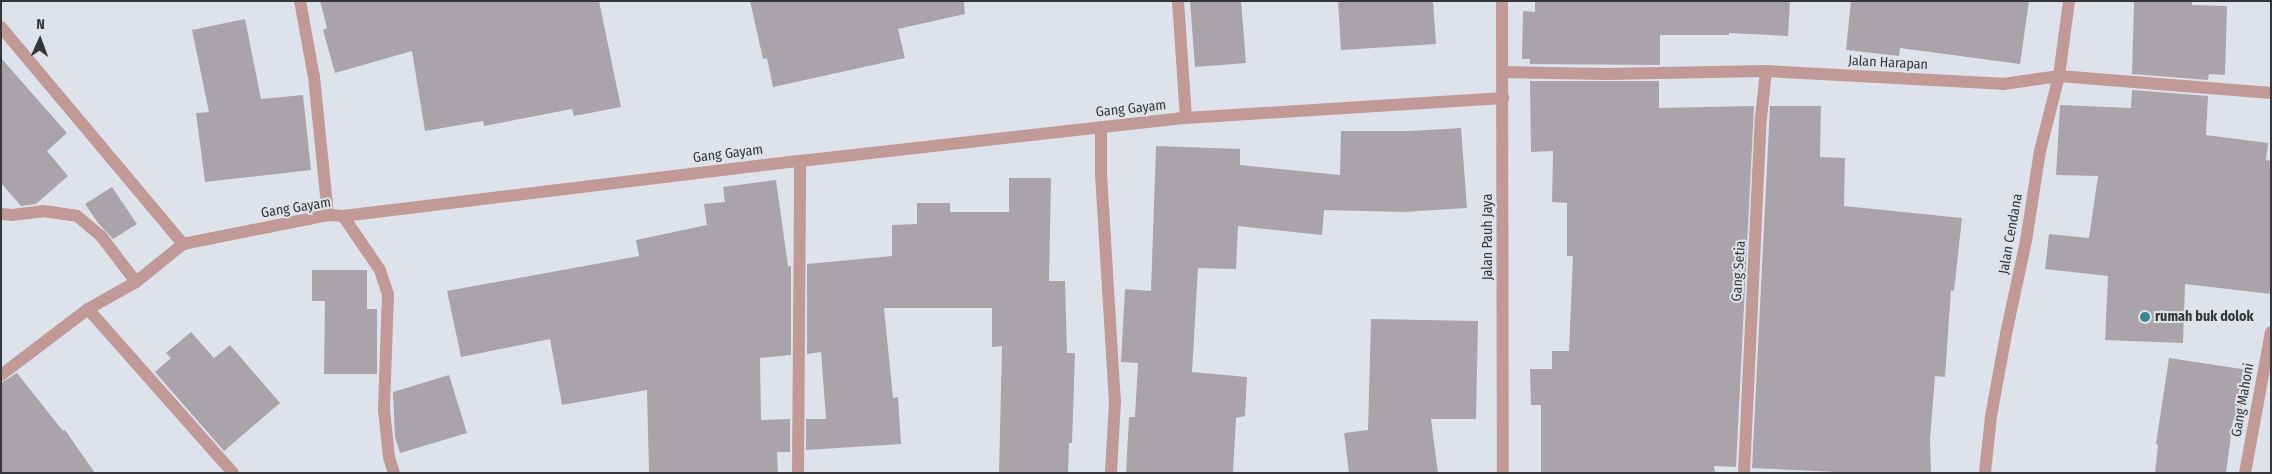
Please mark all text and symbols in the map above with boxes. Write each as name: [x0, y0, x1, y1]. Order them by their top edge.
north arrow: [15, 15, 65, 65]
text: N: [36, 16, 45, 33]
street label: Jalan Harapan: [1848, 53, 1928, 73]
street label: Gang Gayam: [1095, 97, 1167, 121]
street label: Gang Gayam: [692, 141, 764, 167]
street label: Jalan Cendana: [1996, 192, 2026, 276]
street label: Gang Gayam: [260, 194, 332, 222]
street label: Jalan Pauh Jaya: [1480, 194, 1496, 280]
street label: Gang Setia: [1728, 240, 1750, 302]
place label: rumah buk dolok: [2155, 309, 2254, 325]
marker: rumah buk dolok: [2139, 311, 2151, 323]
street label: Gang Mahoni: [2228, 362, 2258, 438]

